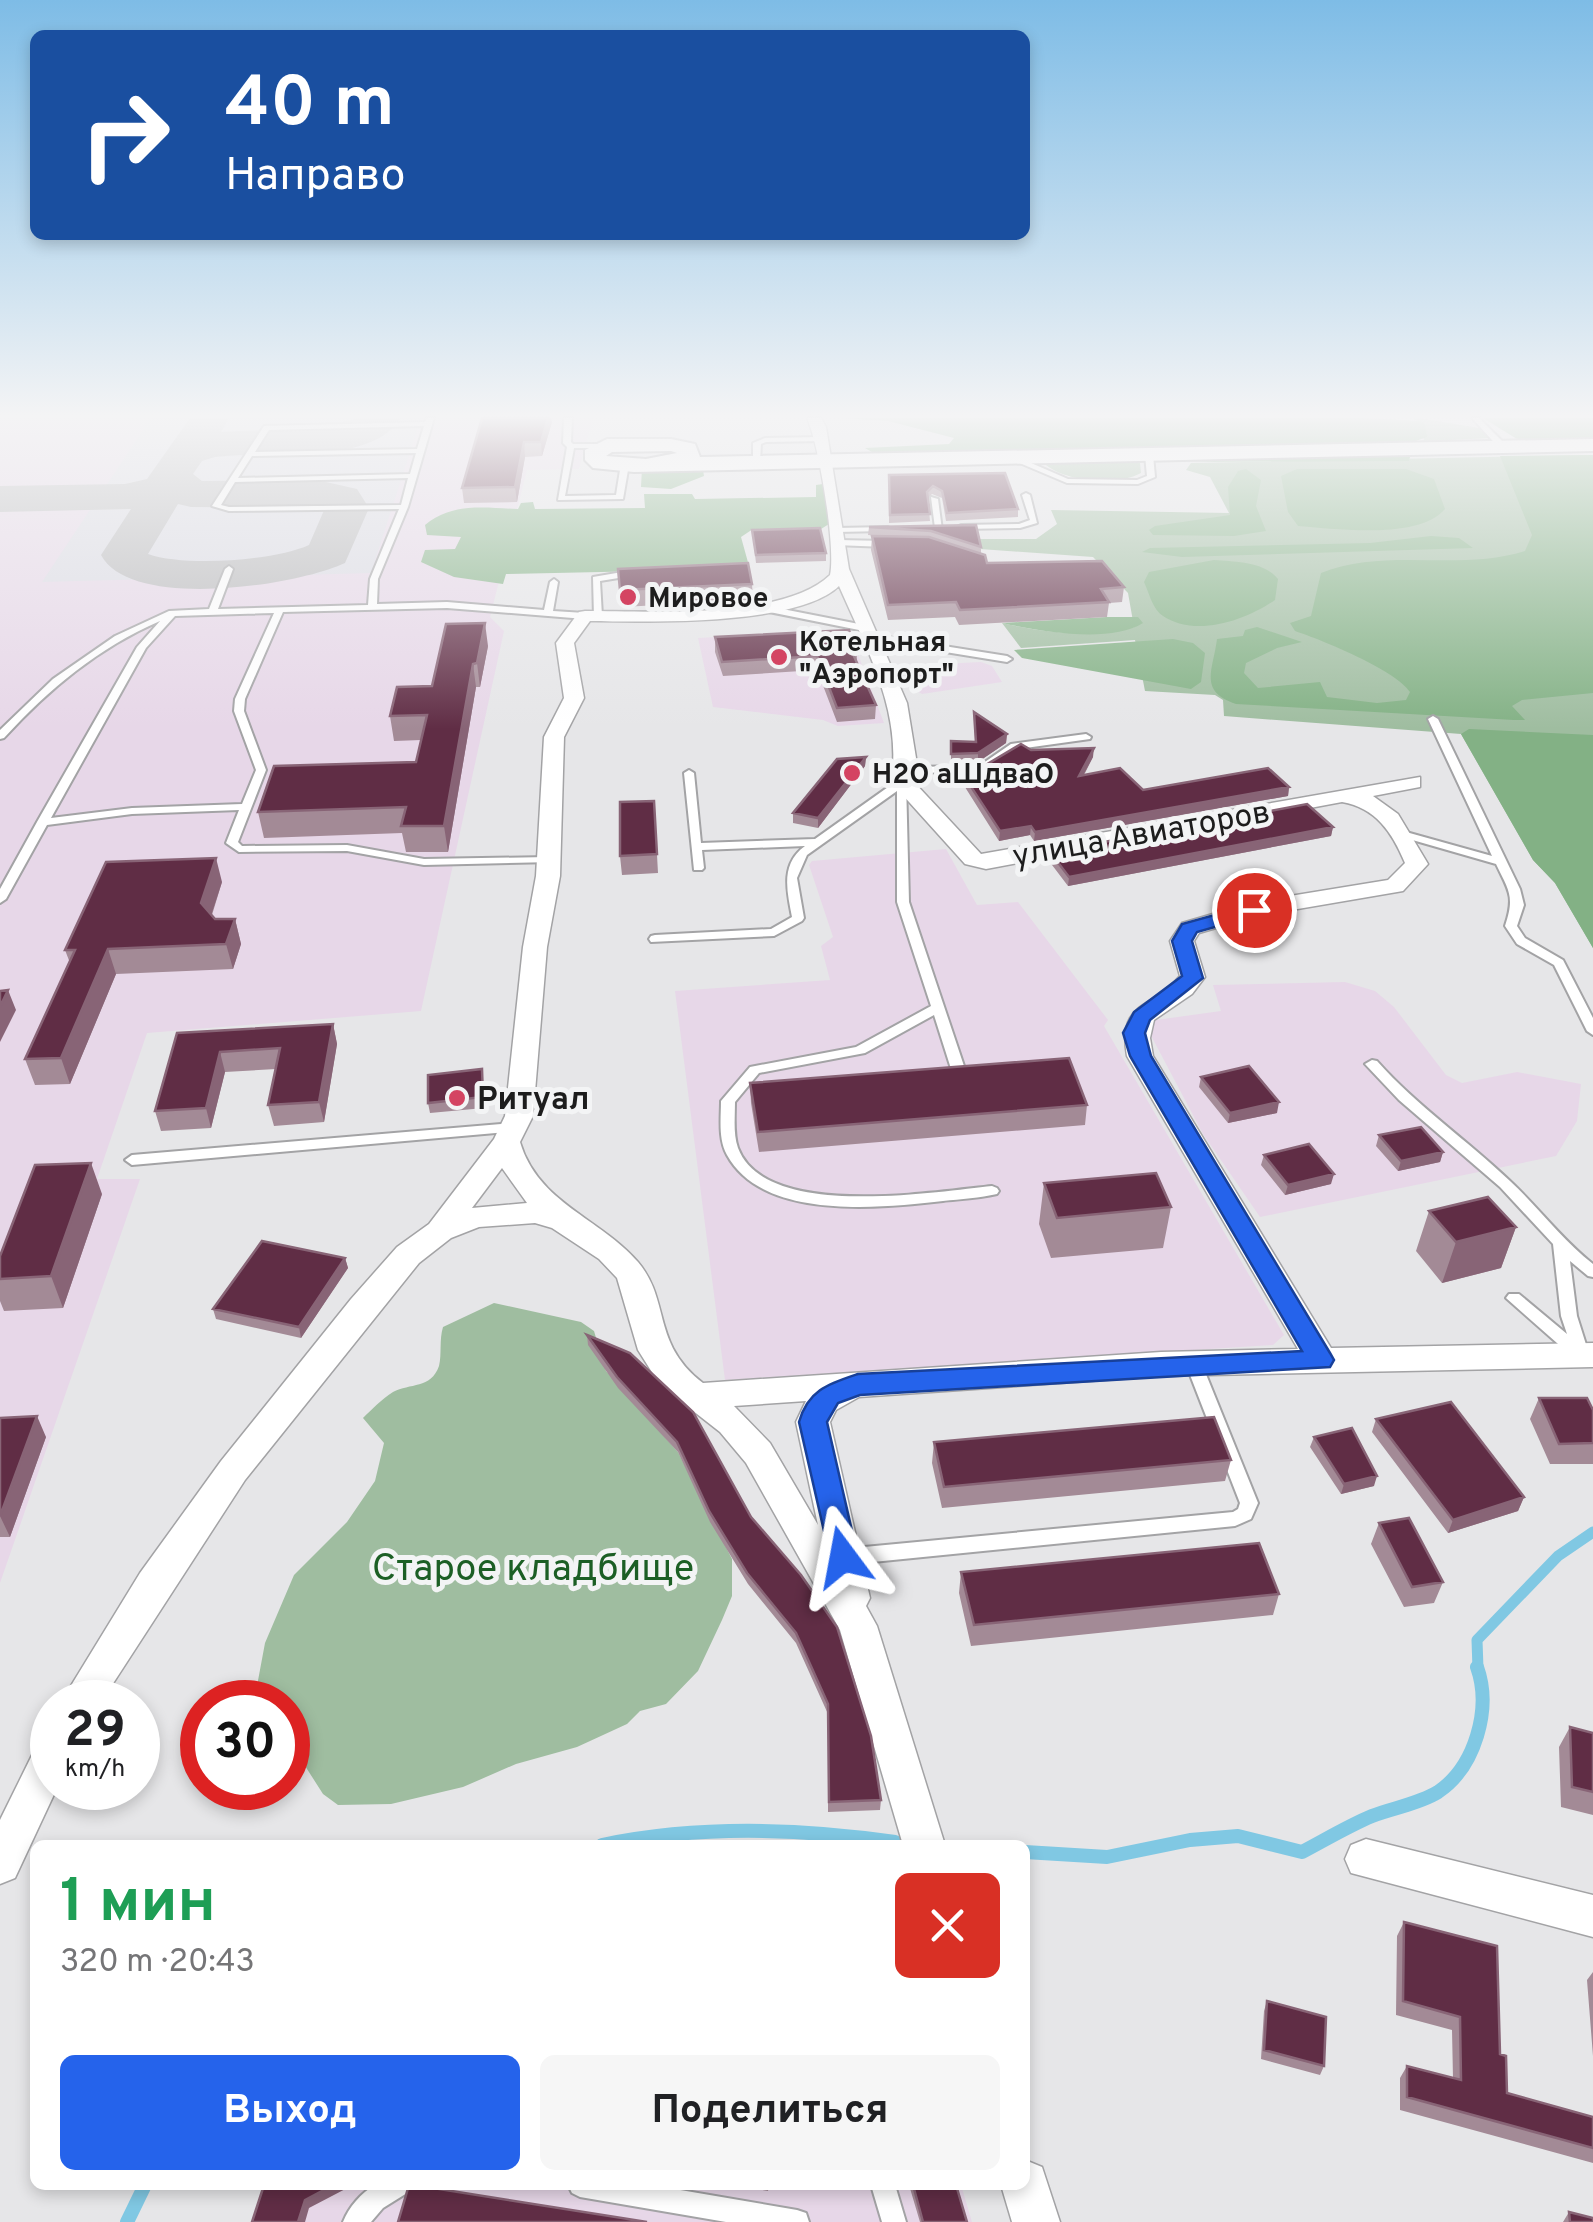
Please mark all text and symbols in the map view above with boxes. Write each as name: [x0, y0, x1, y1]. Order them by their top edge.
text: 40 m: [225, 62, 395, 151]
icon: right: [60, 70, 190, 200]
text: Направо: [225, 149, 406, 206]
place label: Мировое: [648, 582, 768, 618]
marker: Мировое: [617, 586, 639, 608]
place label: Котельная "Аэропорт": [799, 626, 954, 694]
marker: Котельная "Аэропорт": [768, 646, 790, 668]
place label: H2O аШдваО: [872, 758, 1054, 794]
marker: H2O аШдваО: [841, 762, 863, 784]
street label: улица Авиаторов: [1010, 794, 1273, 878]
pin: [1212, 868, 1297, 953]
icon: arrive: [1227, 883, 1282, 938]
place label: Ритуал: [477, 1081, 590, 1121]
marker: Ритуал: [446, 1087, 468, 1109]
position arrow: [791, 1505, 895, 1609]
park label: Старое кладбище: [372, 1546, 694, 1595]
speed limit sign: 30: [180, 1680, 310, 1810]
text: 29: [64, 1701, 126, 1764]
text: km/h: [65, 1754, 125, 1786]
text: 1 мин: [60, 1867, 216, 1943]
button: close: [895, 1873, 1000, 1978]
text: 320 m · 20:43: [60, 1943, 255, 1983]
button: Выход: [60, 2055, 520, 2170]
button: Поделиться: [540, 2055, 1000, 2170]

